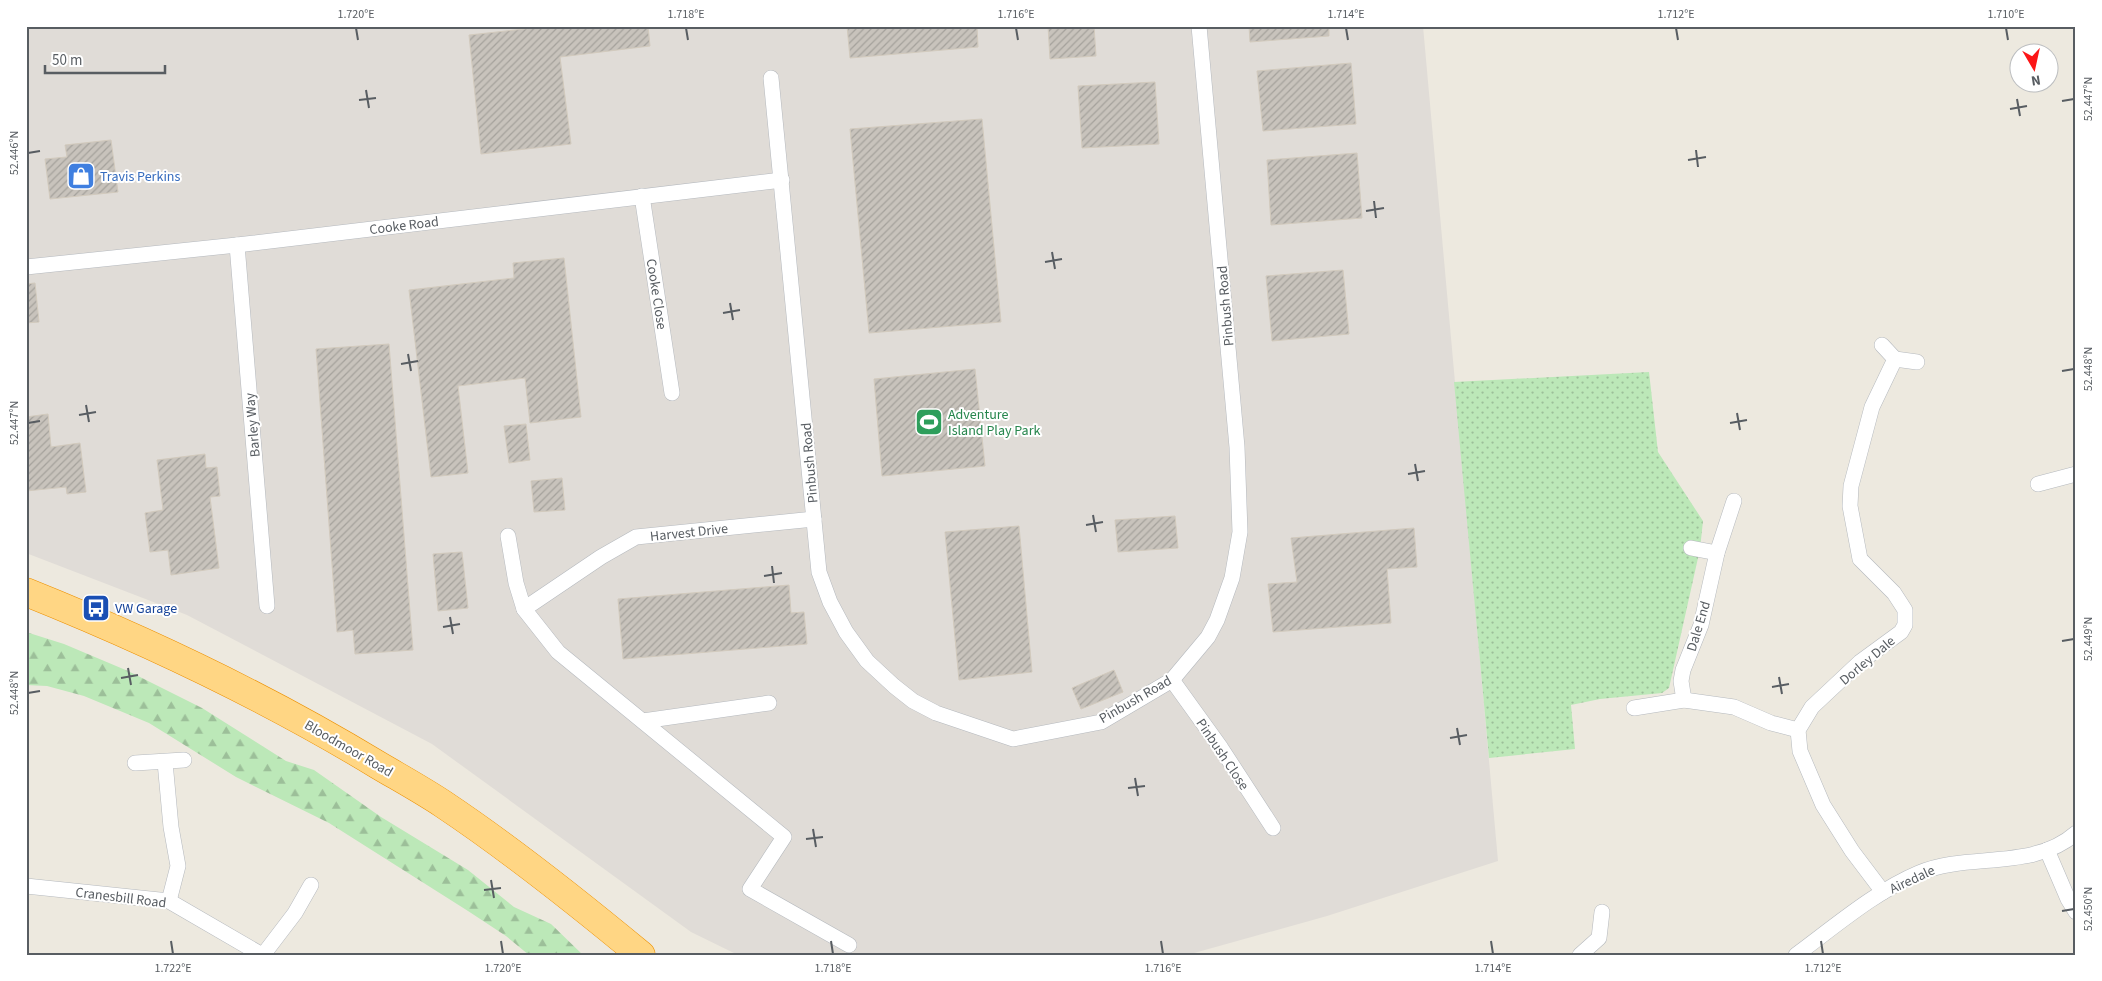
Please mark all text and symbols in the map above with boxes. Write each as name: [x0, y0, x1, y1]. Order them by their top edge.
text: 1.720°E: [337, 6, 375, 23]
text: 1.718°E: [667, 6, 705, 23]
text: 1.716°E: [997, 6, 1035, 23]
text: 1.714°E: [1327, 6, 1365, 23]
text: 1.712°E: [1657, 6, 1695, 23]
text: 1.710°E: [1987, 6, 2025, 23]
scale bar: [45, 42, 165, 74]
north arrow: [2010, 42, 2060, 92]
text: 50 m: [52, 50, 82, 71]
text: N: [2030, 69, 2042, 90]
text: 52.447°N: [2080, 77, 2097, 121]
text: 52.446°N: [6, 131, 23, 175]
shop icon: Travis Perkins: [66, 161, 96, 191]
place label: Travis Perkins: [100, 167, 181, 187]
street label: Cooke Road: [368, 212, 440, 240]
street label: Cooke Close: [641, 257, 671, 331]
street label: Pinbush Road: [1213, 265, 1239, 347]
text: 52.448°N: [2080, 347, 2097, 391]
street label: Barley Way: [240, 391, 266, 458]
text: 52.447°N: [6, 401, 23, 445]
place label: Adventure Island Play Park: [948, 405, 1041, 441]
sports icon: Adventure Island Play Park: [914, 407, 944, 437]
street label: Pinbush Road: [797, 422, 823, 504]
street label: Harvest Drive: [649, 519, 729, 547]
bus stop icon: VW Garage: [81, 593, 111, 623]
place label: VW Garage: [115, 599, 177, 619]
street label: Dale End: [1682, 599, 1716, 654]
text: 52.449°N: [2080, 617, 2097, 661]
street label: Dorley Dale: [1835, 631, 1900, 690]
text: 52.448°N: [6, 671, 23, 715]
street label: Pinbush Road: [1096, 671, 1175, 729]
street label: Bloodmoor Road: [301, 715, 396, 782]
street label: Pinbush Close: [1191, 715, 1254, 794]
street label: Airedale: [1886, 861, 1938, 899]
street label: Cranesbill Road: [74, 883, 167, 913]
text: 52.450°N: [2080, 887, 2097, 931]
text: 1.722°E: [154, 960, 192, 977]
text: 1.720°E: [484, 960, 522, 977]
text: 1.718°E: [814, 960, 852, 977]
text: 1.716°E: [1144, 960, 1182, 977]
text: 1.714°E: [1474, 960, 1512, 977]
text: 1.712°E: [1804, 960, 1842, 977]

